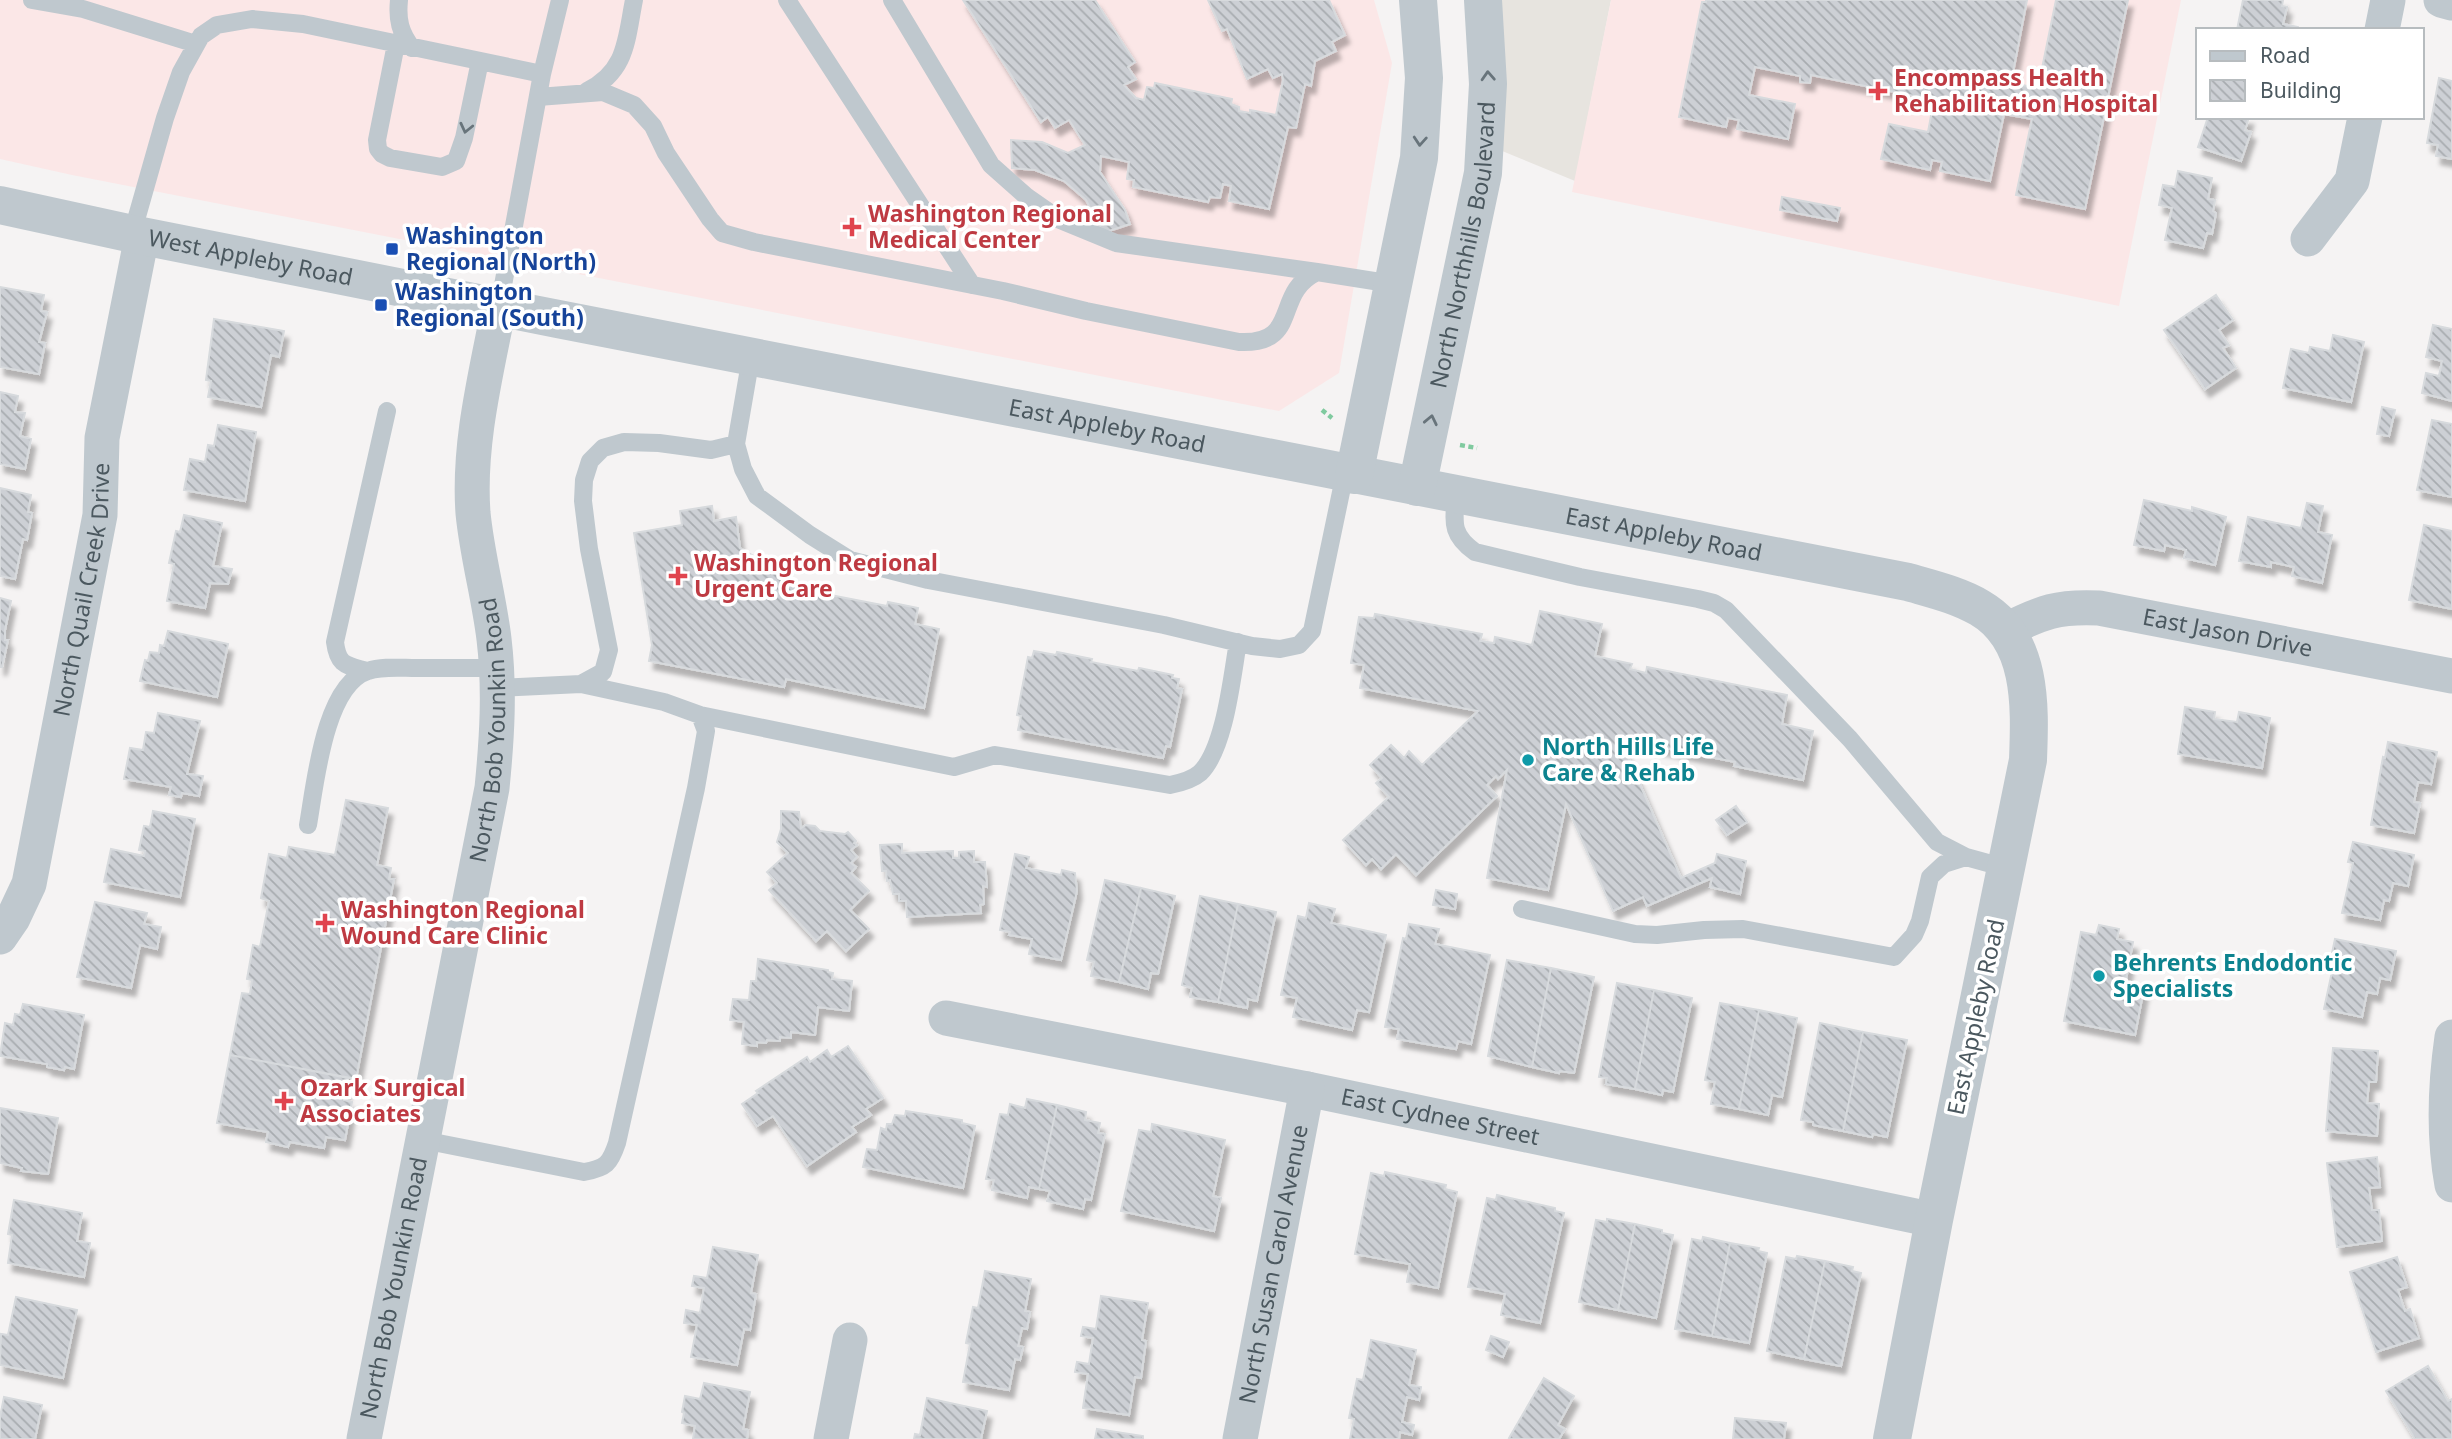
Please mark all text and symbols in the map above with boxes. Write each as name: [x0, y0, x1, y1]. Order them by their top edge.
legend: [2196, 28, 2424, 119]
text: Road: [2260, 41, 2310, 69]
place label: Encompass Health Rehabilitation Hospital: [1894, 61, 2158, 119]
one-way arrow: [1480, 70, 1495, 81]
text: Building: [2260, 76, 2342, 104]
marker: Encompass Health Rehabilitation Hospital: [1868, 81, 1888, 101]
street label: North Northhills Boulevard: [1421, 100, 1502, 391]
one-way arrow: [460, 122, 474, 134]
one-way arrow: [1413, 136, 1428, 147]
place label: Washington Regional Medical Center: [868, 197, 1112, 255]
marker: Washington Regional Medical Center: [842, 217, 862, 237]
place label: Washington Regional (North): [406, 219, 596, 277]
street label: West Appleby Road: [146, 221, 356, 293]
marker: Washington Regional (North): [384, 241, 400, 257]
place label: Washington Regional (South): [395, 275, 584, 333]
marker: Washington Regional (South): [373, 297, 389, 313]
street label: East Appleby Road: [1006, 390, 1208, 460]
one-way arrow: [1423, 414, 1438, 426]
street label: North Quail Creek Drive: [45, 462, 116, 719]
street label: East Appleby Road: [1563, 499, 1765, 568]
place label: Washington Regional Urgent Care: [694, 546, 938, 604]
marker: Washington Regional Urgent Care: [668, 566, 688, 586]
street label: North Bob Younkin Road: [461, 595, 512, 865]
street label: East Jason Drive: [2140, 600, 2315, 664]
place label: North Hills Life Care & Rehab: [1542, 730, 1714, 788]
marker: North Hills Life Care & Rehab: [1520, 752, 1536, 768]
place label: Washington Regional Wound Care Clinic: [341, 893, 585, 951]
marker: Washington Regional Wound Care Clinic: [315, 913, 335, 933]
street label: East Appleby Road: [1939, 916, 2011, 1118]
place label: Behrents Endodontic Specialists: [2113, 946, 2352, 1004]
marker: Behrents Endodontic Specialists: [2091, 968, 2107, 984]
place label: Ozark Surgical Associates: [300, 1071, 465, 1129]
street label: East Cydnee Street: [1338, 1080, 1543, 1152]
marker: Ozark Surgical Associates: [274, 1091, 294, 1111]
street label: North Susan Carol Avenue: [1230, 1122, 1315, 1406]
street label: North Bob Younkin Road: [351, 1154, 434, 1421]

